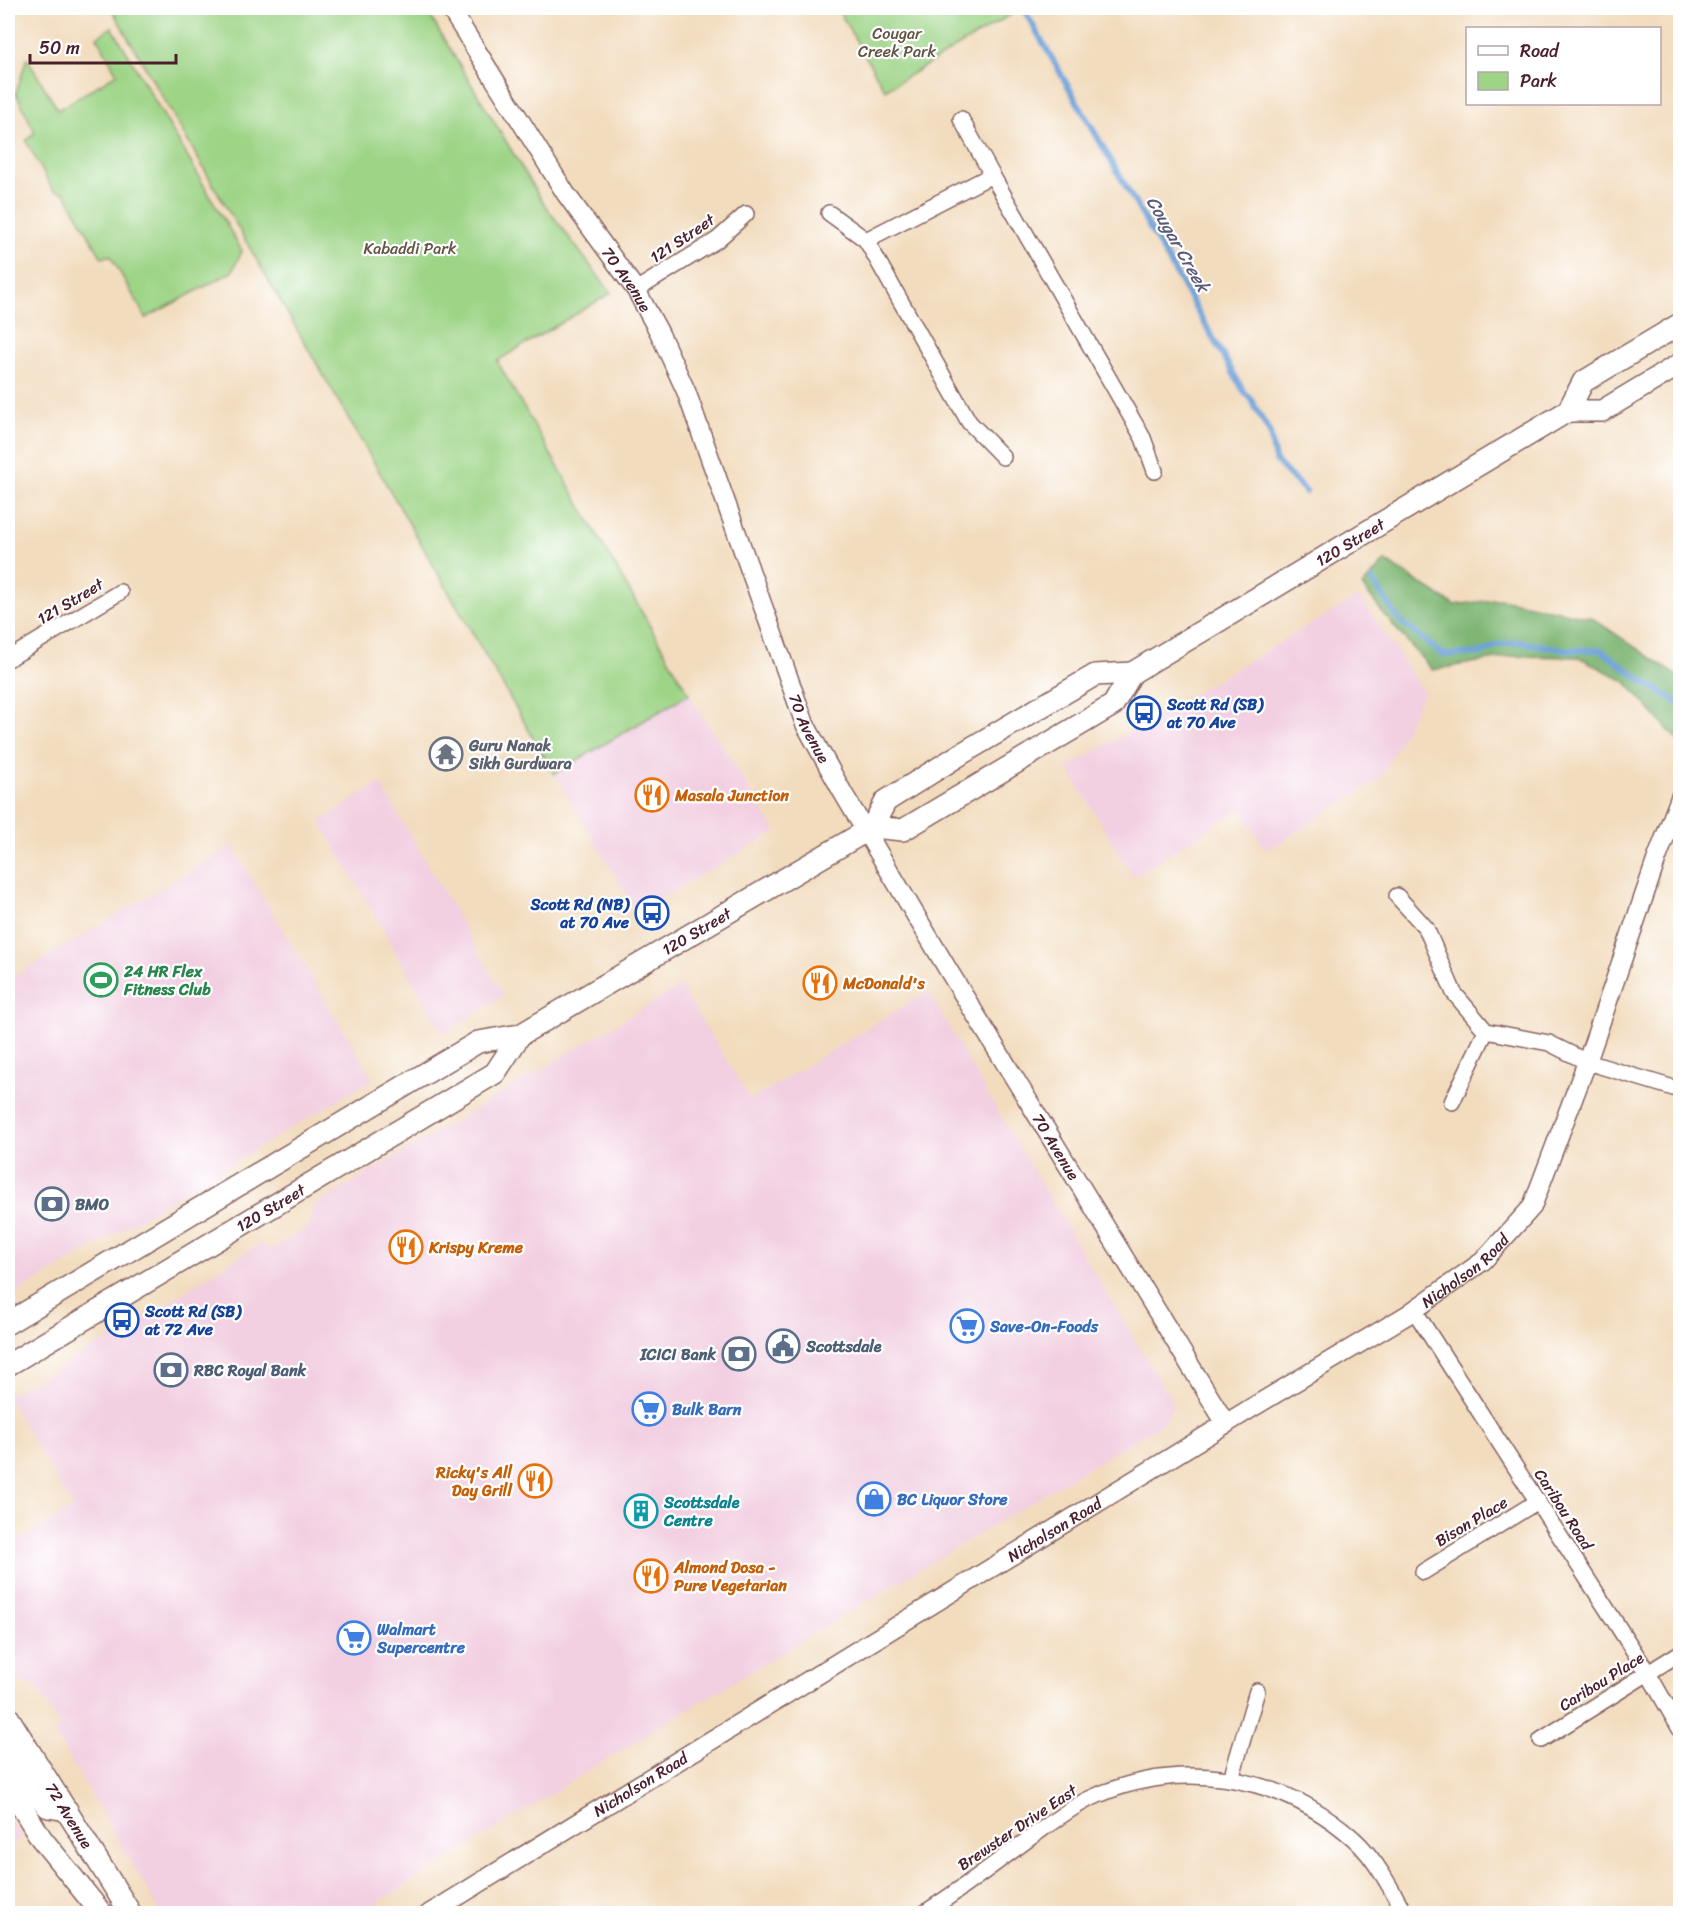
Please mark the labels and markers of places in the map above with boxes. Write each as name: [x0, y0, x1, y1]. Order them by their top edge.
place label: Scott Rd (SB) at 70 Ave: [1166, 690, 1264, 737]
bus stop icon: Scott Rd (SB) at 70 Ave: [1126, 695, 1162, 731]
place label: Guru Nanak Sikh Gurdwara: [468, 731, 572, 778]
temple icon: Guru Nanak Sikh Gurdwara: [428, 736, 464, 772]
restaurant icon: Masala Junction: [634, 777, 670, 813]
place label: Masala Junction: [674, 781, 789, 810]
place label: Scott Rd (NB) at 70 Ave: [529, 890, 630, 937]
bus stop icon: Scott Rd (NB) at 70 Ave: [634, 895, 670, 931]
place label: 24 HR Flex Fitness Club: [123, 957, 211, 1004]
sports icon: 24 HR Flex Fitness Club: [83, 962, 119, 998]
restaurant icon: McDonald's: [802, 965, 838, 1001]
place label: McDonald's: [842, 969, 925, 998]
bank icon: BMO: [34, 1186, 70, 1222]
place label: BMO: [75, 1190, 110, 1219]
restaurant icon: Krispy Kreme: [388, 1229, 424, 1265]
place label: Krispy Kreme: [428, 1233, 524, 1262]
place label: Scott Rd (SB) at 72 Ave: [144, 1297, 242, 1344]
bus stop icon: Scott Rd (SB) at 72 Ave: [104, 1302, 140, 1338]
supermarket icon: Save-On-Foods: [949, 1308, 985, 1344]
place label: Save-On-Foods: [989, 1312, 1099, 1341]
public building icon: Scottsdale: [765, 1328, 801, 1364]
place label: Scottsdale: [805, 1332, 882, 1361]
bank icon: ICICI Bank: [721, 1336, 757, 1372]
place label: ICICI Bank: [639, 1340, 716, 1369]
bank icon: RBC Royal Bank: [153, 1352, 189, 1388]
place label: RBC Royal Bank: [193, 1356, 307, 1385]
supermarket icon: Bulk Barn: [631, 1391, 667, 1427]
place label: Bulk Barn: [672, 1395, 742, 1424]
place label: Ricky's All Day Grill: [435, 1458, 513, 1505]
restaurant icon: Ricky's All Day Grill: [517, 1463, 553, 1499]
shop icon: BC Liquor Store: [856, 1481, 892, 1517]
place label: BC Liquor Store: [897, 1485, 1008, 1514]
place label: Scottsdale Centre: [663, 1488, 740, 1535]
building icon: Scottsdale Centre: [623, 1493, 659, 1529]
place label: Almond Dosa - Pure Vegetarian: [673, 1553, 787, 1600]
restaurant icon: Almond Dosa - Pure Vegetarian: [633, 1558, 669, 1594]
place label: Walmart Supercentre: [376, 1615, 466, 1662]
supermarket icon: Walmart Supercentre: [336, 1620, 372, 1656]

